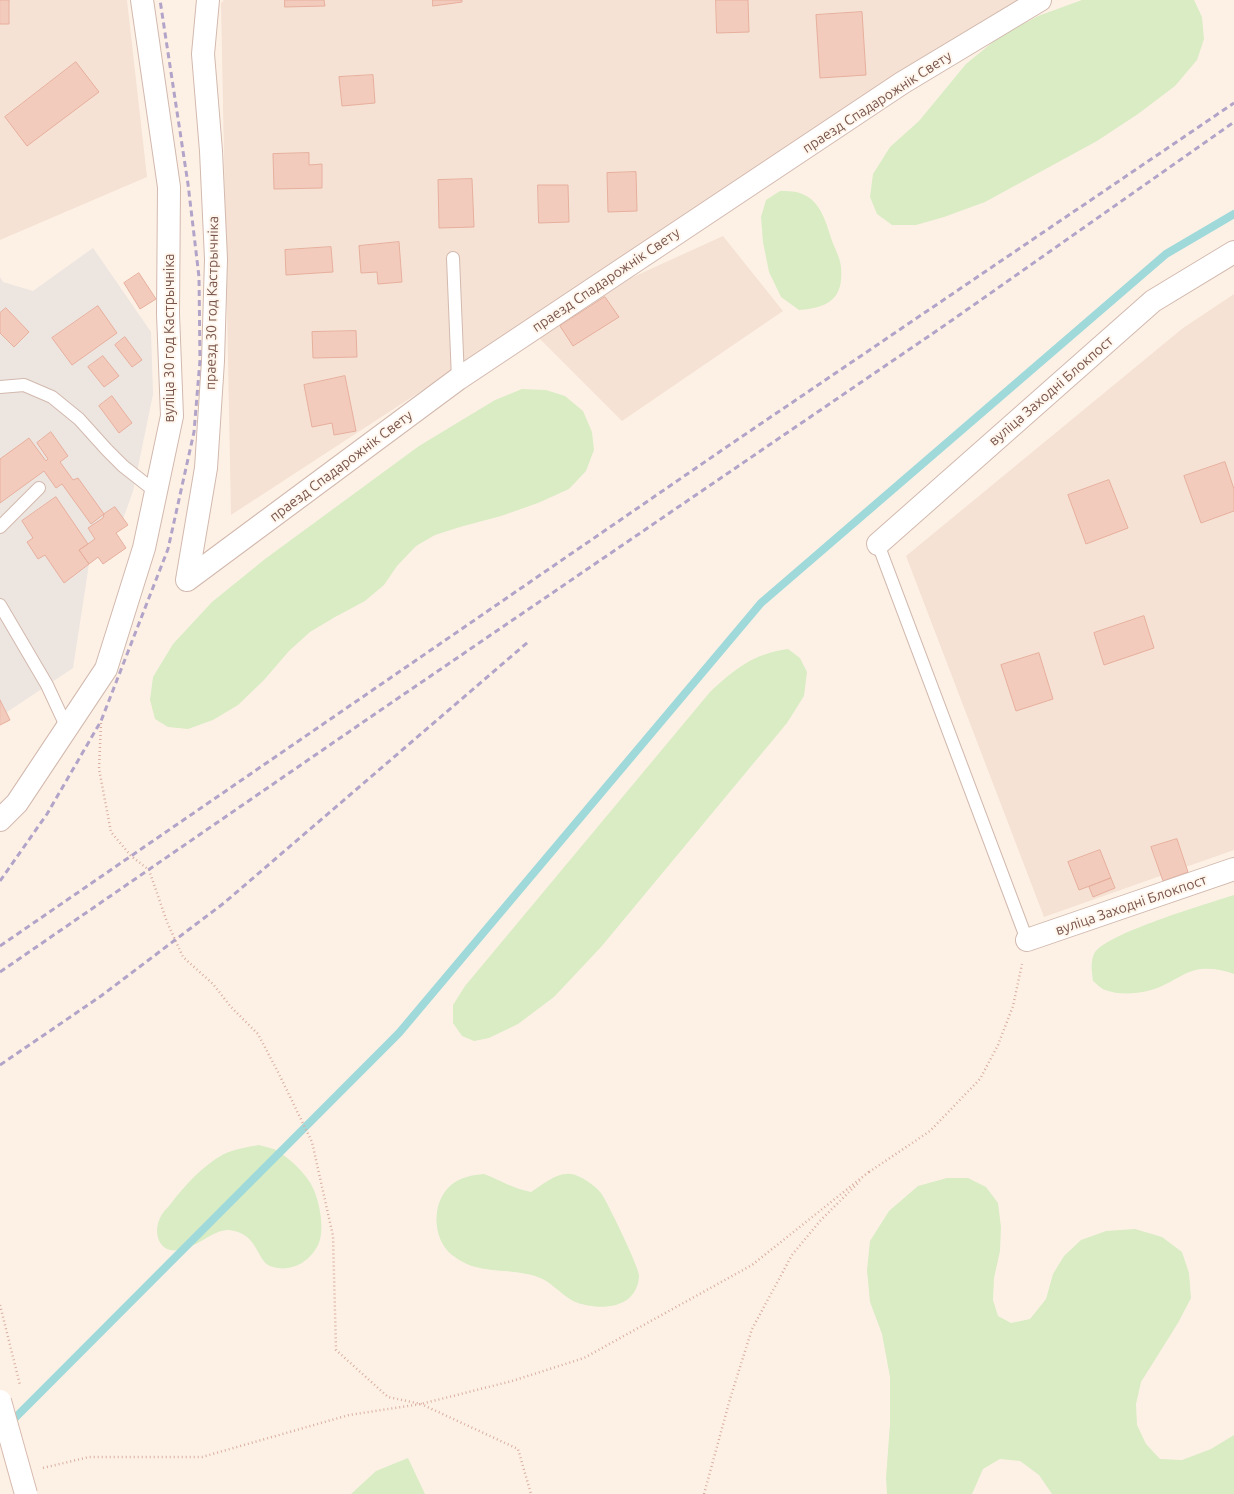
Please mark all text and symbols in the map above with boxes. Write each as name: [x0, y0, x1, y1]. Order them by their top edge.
street label: праезд Спадарожнік Свету: [799, 47, 955, 157]
street label: праезд 30 год Кастрычніка: [202, 216, 222, 390]
street label: праезд Спадарожнік Свету: [529, 224, 683, 336]
street label: вуліца 30 год Кастрычніка: [161, 253, 177, 423]
street label: вуліца Заходні Блокпост: [986, 333, 1116, 449]
street label: праезд Спадарожнік Свету: [266, 407, 416, 525]
street label: вуліца Заходні Блокпост: [1053, 871, 1209, 939]

